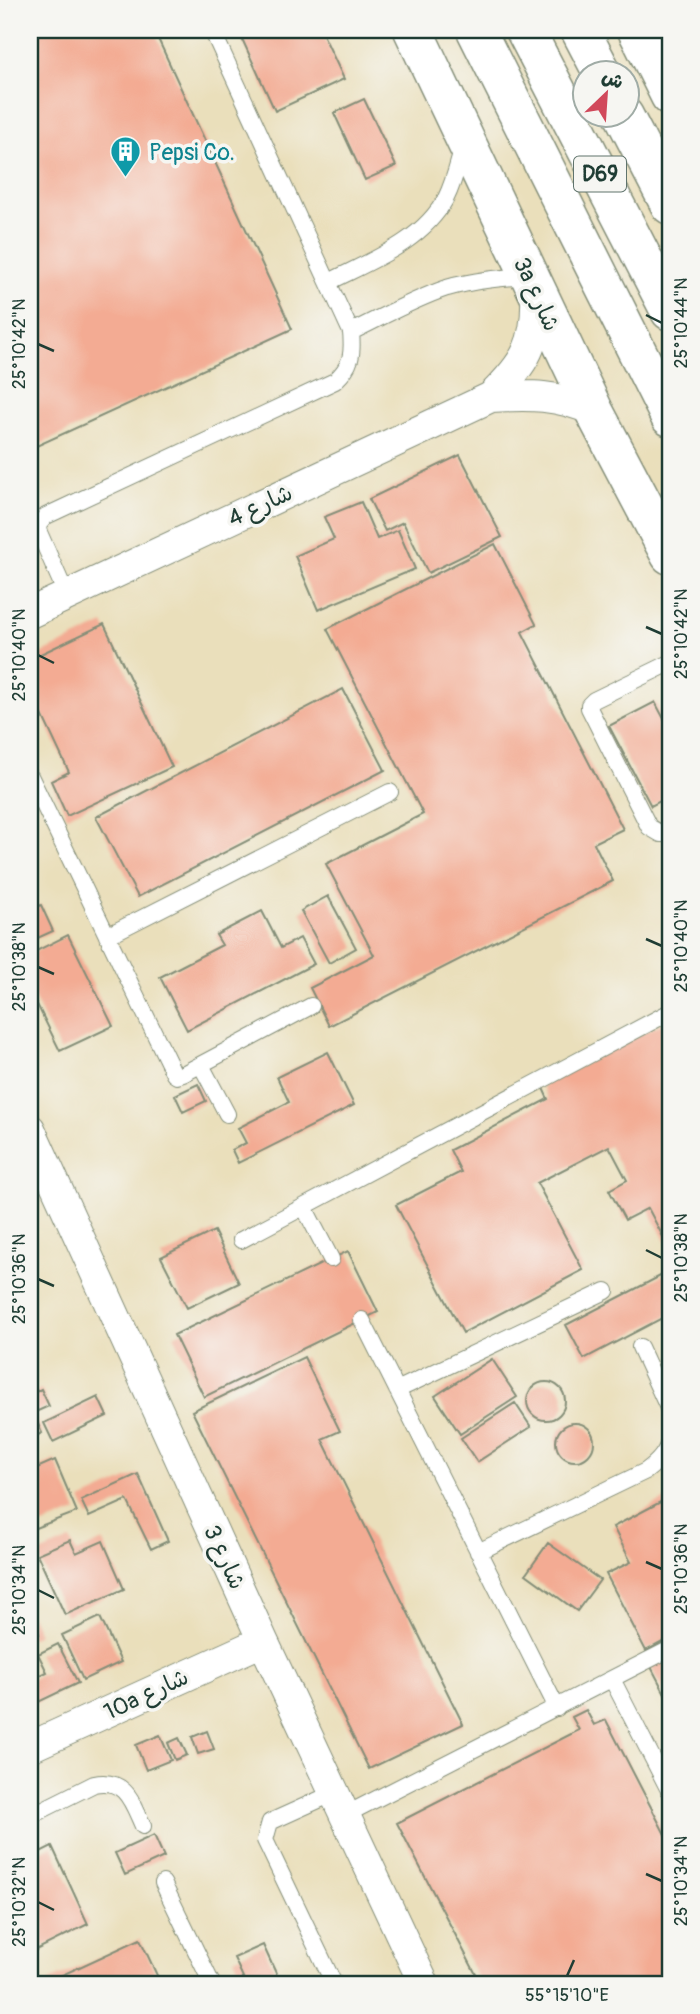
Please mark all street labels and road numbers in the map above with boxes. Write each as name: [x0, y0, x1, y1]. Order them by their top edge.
road number: D69: [574, 156, 626, 192]
street label: 3a شارع: [506, 253, 566, 336]
street label: شارع 4: [223, 478, 298, 534]
street label: شارع 3: [196, 1520, 252, 1594]
street label: 10a شارع: [99, 1662, 194, 1728]

